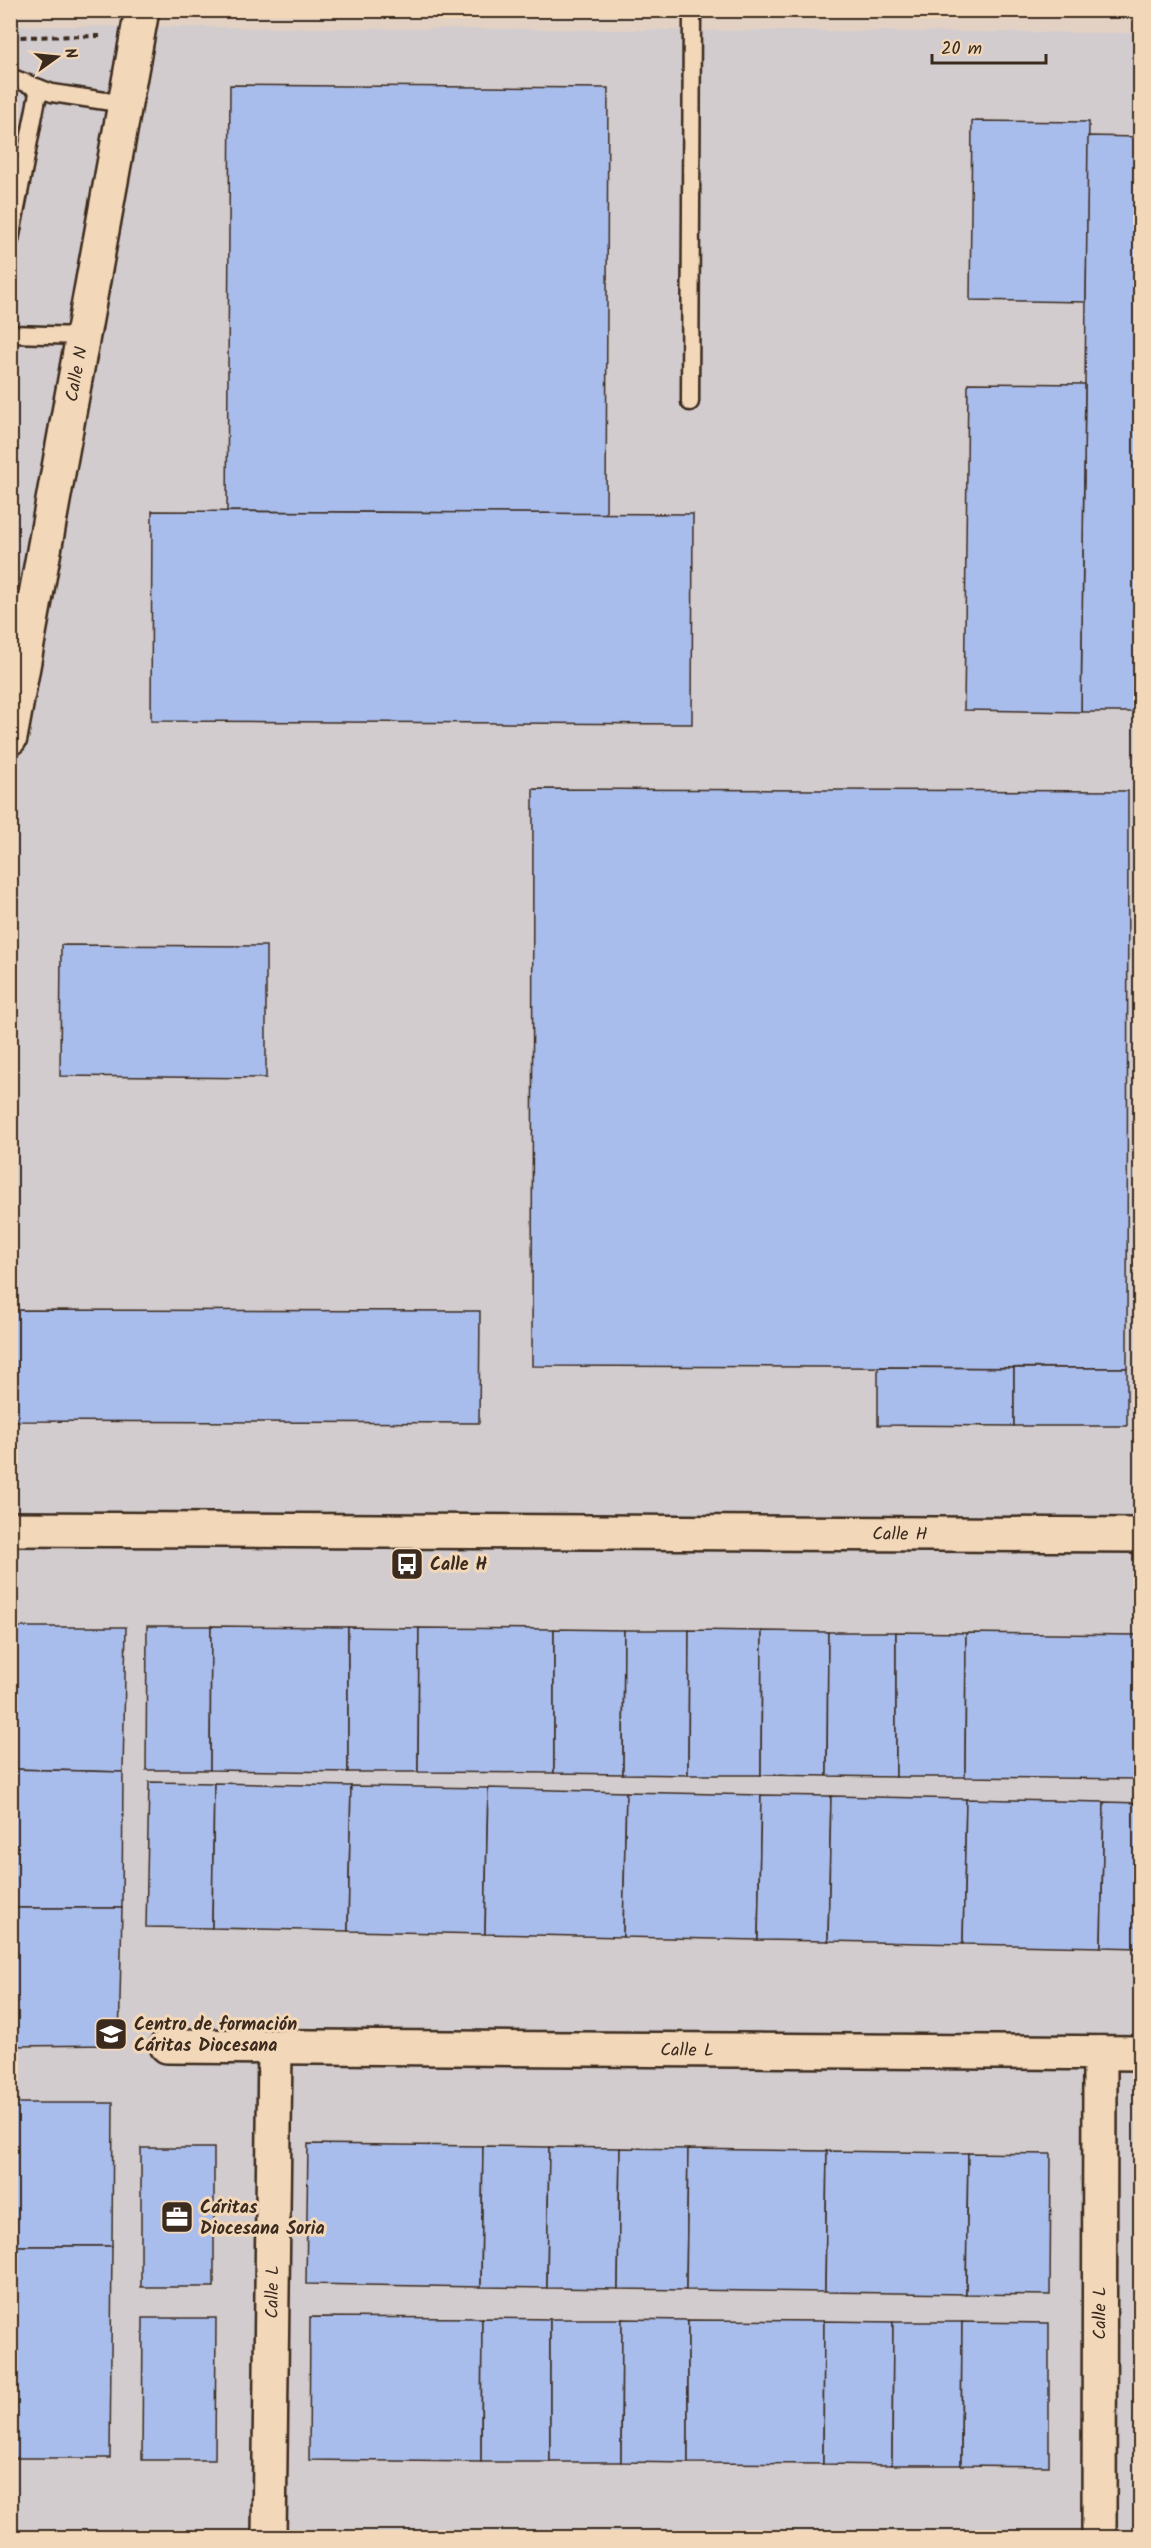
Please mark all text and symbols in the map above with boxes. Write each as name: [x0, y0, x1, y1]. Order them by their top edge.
north arrow: [27, 27, 87, 87]
scale bar: [932, 27, 1046, 65]
text: 20 m: [941, 35, 982, 64]
text: N: [57, 45, 83, 62]
street label: Calle N: [58, 344, 97, 404]
street label: Calle H: [872, 1521, 928, 1550]
bus stop icon: Calle H: [389, 1546, 425, 1582]
place label: Calle H: [430, 1551, 488, 1580]
place label: Centro de formación Cáritas Diocesana: [134, 2011, 297, 2061]
school or university icon: Centro de formación Cáritas Diocesana: [93, 2016, 129, 2052]
street label: Calle L: [660, 2037, 714, 2066]
place label: Cáritas Diocesana Soria: [200, 2194, 325, 2244]
office icon: Cáritas Diocesana Soria: [159, 2199, 195, 2235]
street label: Calle L: [259, 2265, 288, 2319]
street label: Calle L: [1086, 2286, 1116, 2340]

